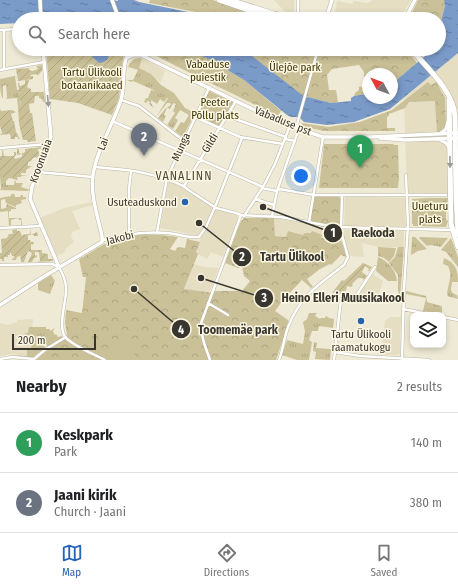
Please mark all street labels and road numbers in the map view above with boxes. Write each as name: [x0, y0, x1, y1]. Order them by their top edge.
street label: Vabaduse pst: [253, 104, 314, 138]
street label: Munga: [169, 131, 193, 163]
street label: Gildi: [199, 131, 221, 155]
street label: Lai: [95, 135, 111, 152]
street label: Kroonuaia: [27, 137, 55, 185]
street label: Jakobi: [105, 228, 135, 248]

